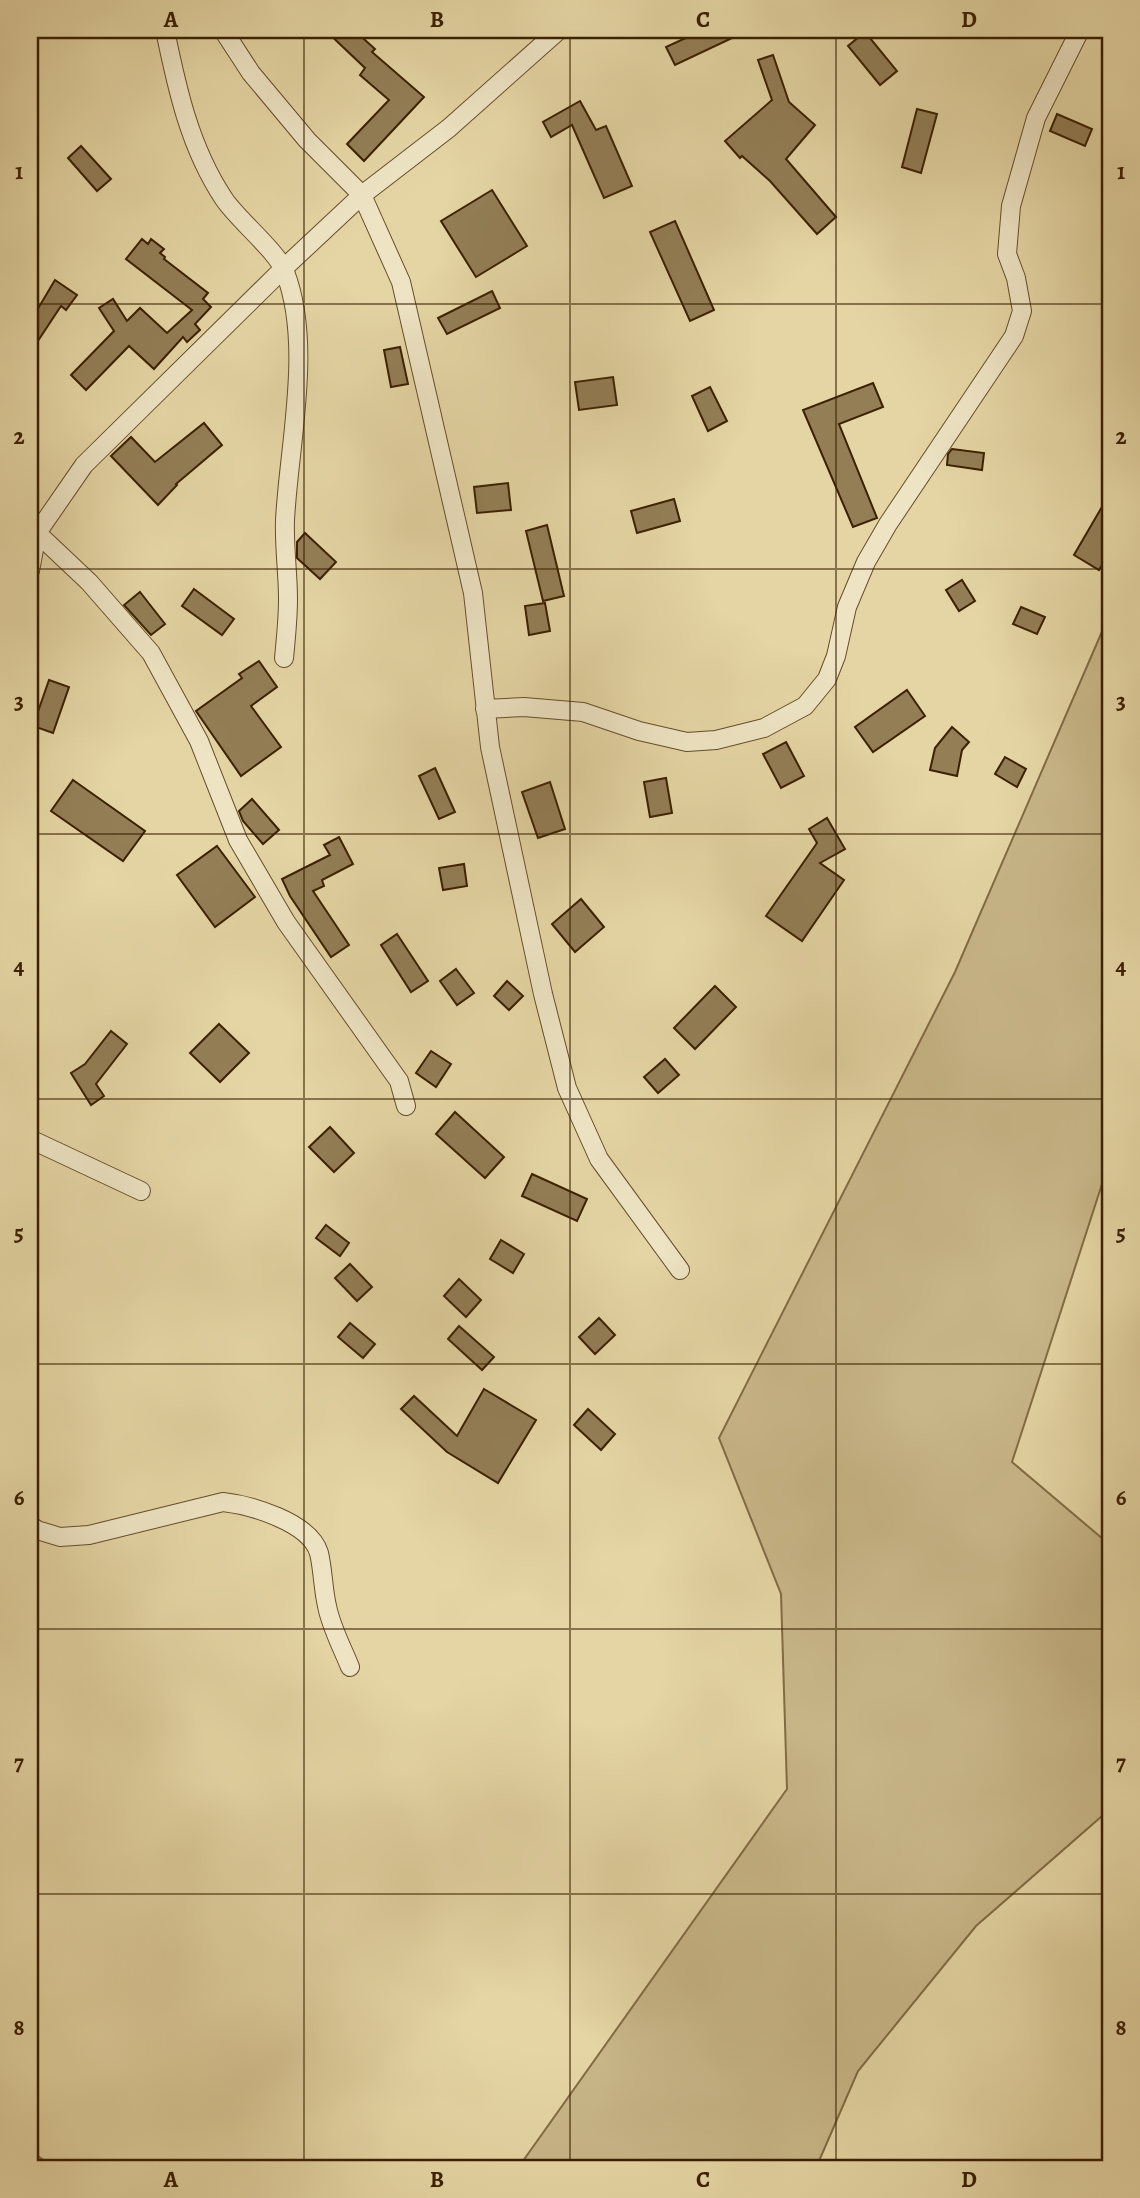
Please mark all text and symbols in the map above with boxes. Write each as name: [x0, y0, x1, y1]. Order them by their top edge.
text: A: [163, 4, 179, 35]
text: B: [430, 4, 444, 35]
text: C: [696, 4, 710, 35]
text: D: [961, 4, 977, 35]
text: 1: [15, 156, 23, 187]
text: 1: [1117, 156, 1125, 187]
text: 2: [13, 421, 25, 452]
text: 2: [1115, 421, 1127, 452]
text: 3: [14, 686, 24, 717]
text: 3: [1116, 686, 1126, 717]
text: 4: [14, 951, 25, 982]
text: 4: [1116, 951, 1127, 982]
text: 5: [14, 1217, 24, 1248]
text: 5: [1116, 1217, 1126, 1248]
text: 6: [14, 1482, 25, 1513]
text: 6: [1116, 1482, 1127, 1513]
text: 7: [14, 1747, 24, 1778]
text: 7: [1116, 1747, 1126, 1778]
text: 8: [13, 2012, 25, 2043]
text: 8: [1115, 2012, 1127, 2043]
text: A: [163, 2164, 179, 2195]
text: B: [430, 2164, 444, 2195]
text: C: [696, 2164, 710, 2195]
text: D: [961, 2164, 977, 2195]

